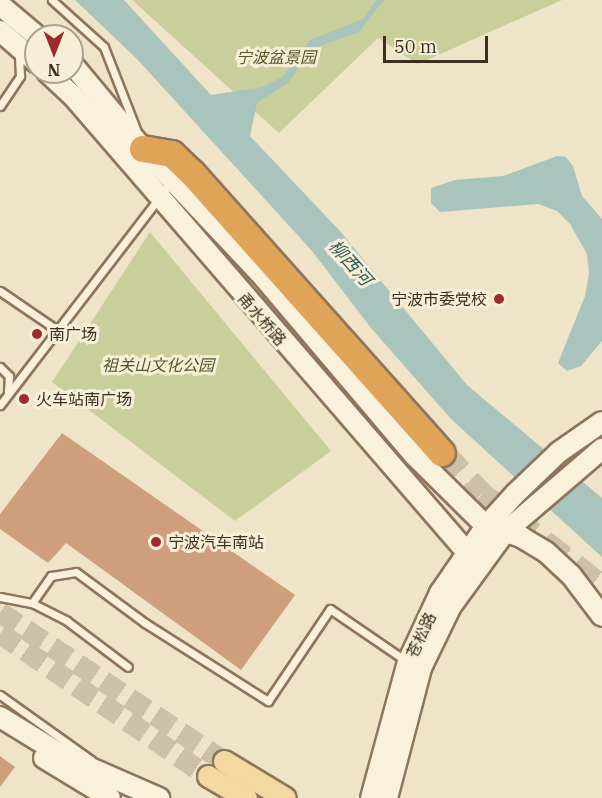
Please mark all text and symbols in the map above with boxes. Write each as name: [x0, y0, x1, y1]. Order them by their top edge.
north arrow: [24, 24, 84, 84]
scale bar: [386, 24, 491, 62]
text: 50 m: [394, 35, 437, 58]
park label: 宁波盆景园: [236, 47, 316, 67]
text: N: [48, 60, 60, 80]
water label: 柳西河: [324, 236, 376, 290]
street label: 甬水桥路: [234, 289, 290, 349]
place label: 宁波市委党校: [391, 289, 487, 309]
marker: 宁波市委党校: [492, 292, 506, 306]
place label: 南广场: [49, 324, 97, 344]
marker: 南广场: [30, 327, 44, 341]
park label: 祖关山文化公园: [102, 355, 214, 375]
place label: 火车站南广场: [36, 389, 132, 409]
marker: 火车站南广场: [17, 392, 31, 406]
place label: 宁波汽车南站: [168, 532, 264, 552]
marker: 宁波汽车南站: [149, 535, 163, 549]
street label: 苍松路: [402, 609, 440, 661]

